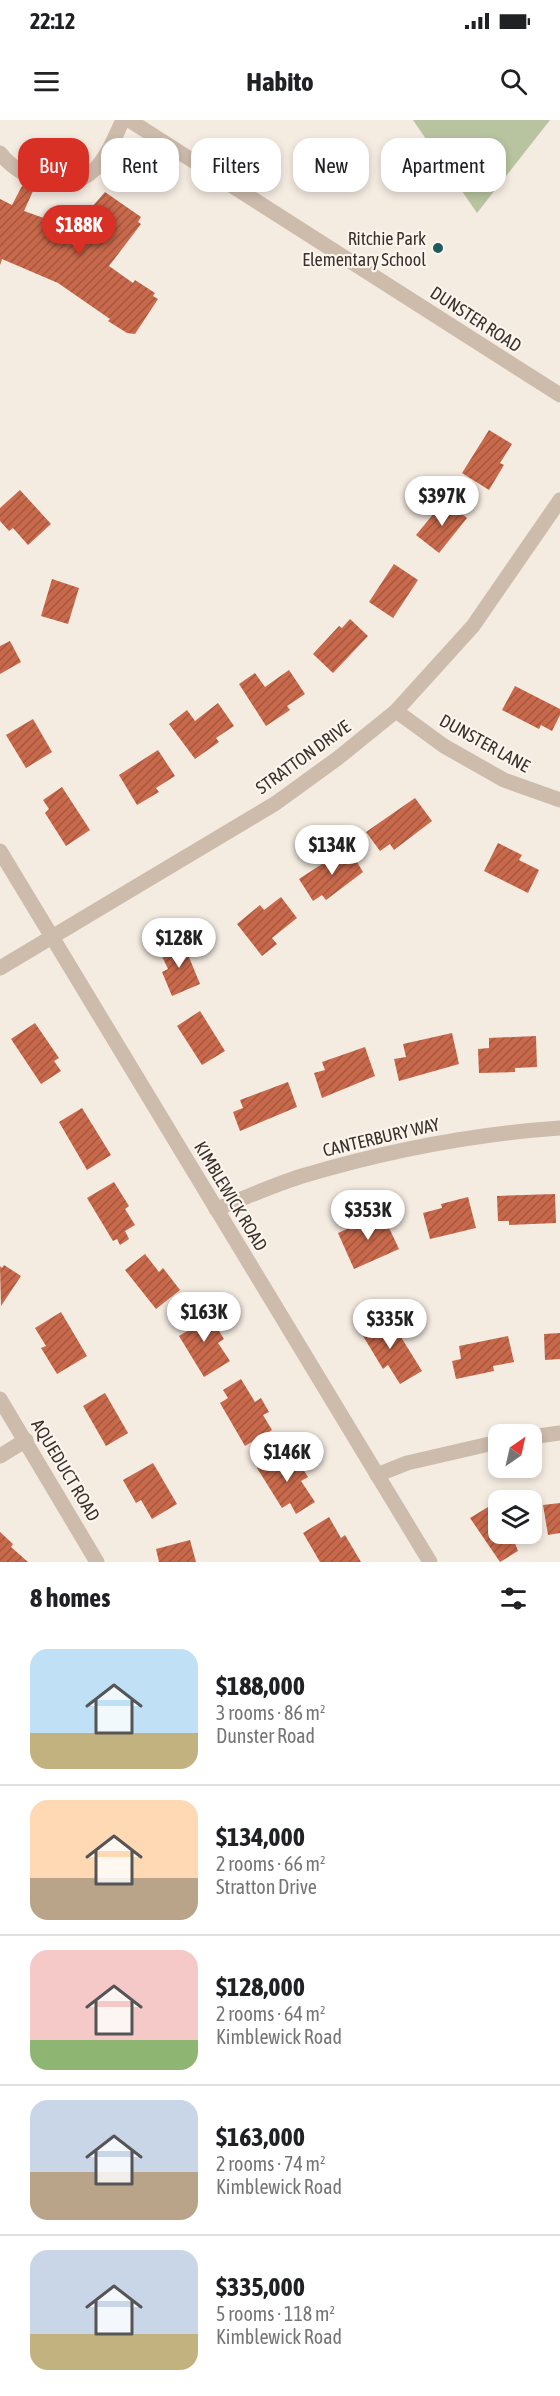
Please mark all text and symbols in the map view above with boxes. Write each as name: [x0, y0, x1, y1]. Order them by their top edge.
text: 22:12: [30, 8, 75, 34]
icon: menu: [30, 65, 63, 98]
icon: search: [497, 65, 530, 98]
text: Habito: [246, 66, 314, 97]
chip: Buy: [18, 138, 89, 192]
chip: Rent: [101, 138, 179, 192]
chip: Filters: [191, 138, 281, 192]
chip: New: [293, 138, 369, 192]
chip: Apartment: [381, 138, 506, 192]
pin: $188K: [37, 205, 121, 256]
text: $188K: [56, 213, 102, 236]
place label: Ritchie Park Elementary School: [302, 228, 426, 270]
marker: Ritchie Park Elementary School: [431, 241, 445, 255]
street label: DUNSTER ROAD: [427, 282, 525, 356]
pin: $397K: [400, 476, 484, 527]
text: $397K: [419, 484, 465, 507]
street label: DUNSTER LANE: [436, 710, 534, 777]
street label: STRATTON DRIVE: [252, 715, 355, 798]
pin: $134K: [290, 825, 374, 876]
text: $134K: [309, 833, 355, 856]
pin: $128K: [137, 918, 221, 969]
text: $128K: [156, 926, 202, 949]
street label: CANTERBURY WAY: [321, 1113, 441, 1161]
street label: KIMBLEWICK ROAD: [190, 1137, 272, 1255]
pin: $353K: [326, 1190, 410, 1241]
text: $353K: [345, 1198, 391, 1221]
pin: $163K: [162, 1292, 246, 1343]
pin: $335K: [348, 1299, 432, 1350]
text: $163K: [181, 1300, 227, 1323]
text: $335K: [367, 1307, 413, 1330]
street label: AQUEDUCT ROAD: [27, 1415, 105, 1525]
north arrow: [488, 1424, 542, 1478]
map controls: [488, 1424, 542, 1544]
pin: $146K: [245, 1432, 329, 1483]
text: $146K: [264, 1440, 310, 1463]
button: layers: [488, 1490, 542, 1544]
icon: filters: [497, 1582, 530, 1615]
text: 8 homes: [30, 1583, 110, 1613]
text: $188,000: [216, 1671, 305, 1701]
icon: home: [78, 1673, 150, 1745]
text: 3 rooms · 86 m²: [216, 1701, 326, 1724]
text: Dunster Road: [216, 1724, 315, 1747]
text: $134,000: [216, 1822, 305, 1852]
icon: home: [78, 1824, 150, 1896]
text: 2 rooms · 66 m²: [216, 1852, 326, 1875]
text: Stratton Drive: [216, 1875, 317, 1898]
text: $128,000: [216, 1972, 305, 2002]
icon: home: [78, 1974, 150, 2046]
text: 2 rooms · 64 m²: [216, 2002, 326, 2025]
text: Kimblewick Road: [216, 2025, 342, 2048]
text: $163,000: [216, 2122, 305, 2152]
icon: home: [78, 2124, 150, 2196]
text: 2 rooms · 74 m²: [216, 2152, 326, 2175]
text: Kimblewick Road: [216, 2175, 342, 2198]
text: $335,000: [216, 2272, 305, 2302]
icon: home: [78, 2274, 150, 2346]
text: 5 rooms · 118 m²: [216, 2302, 335, 2325]
text: Kimblewick Road: [216, 2325, 342, 2348]

